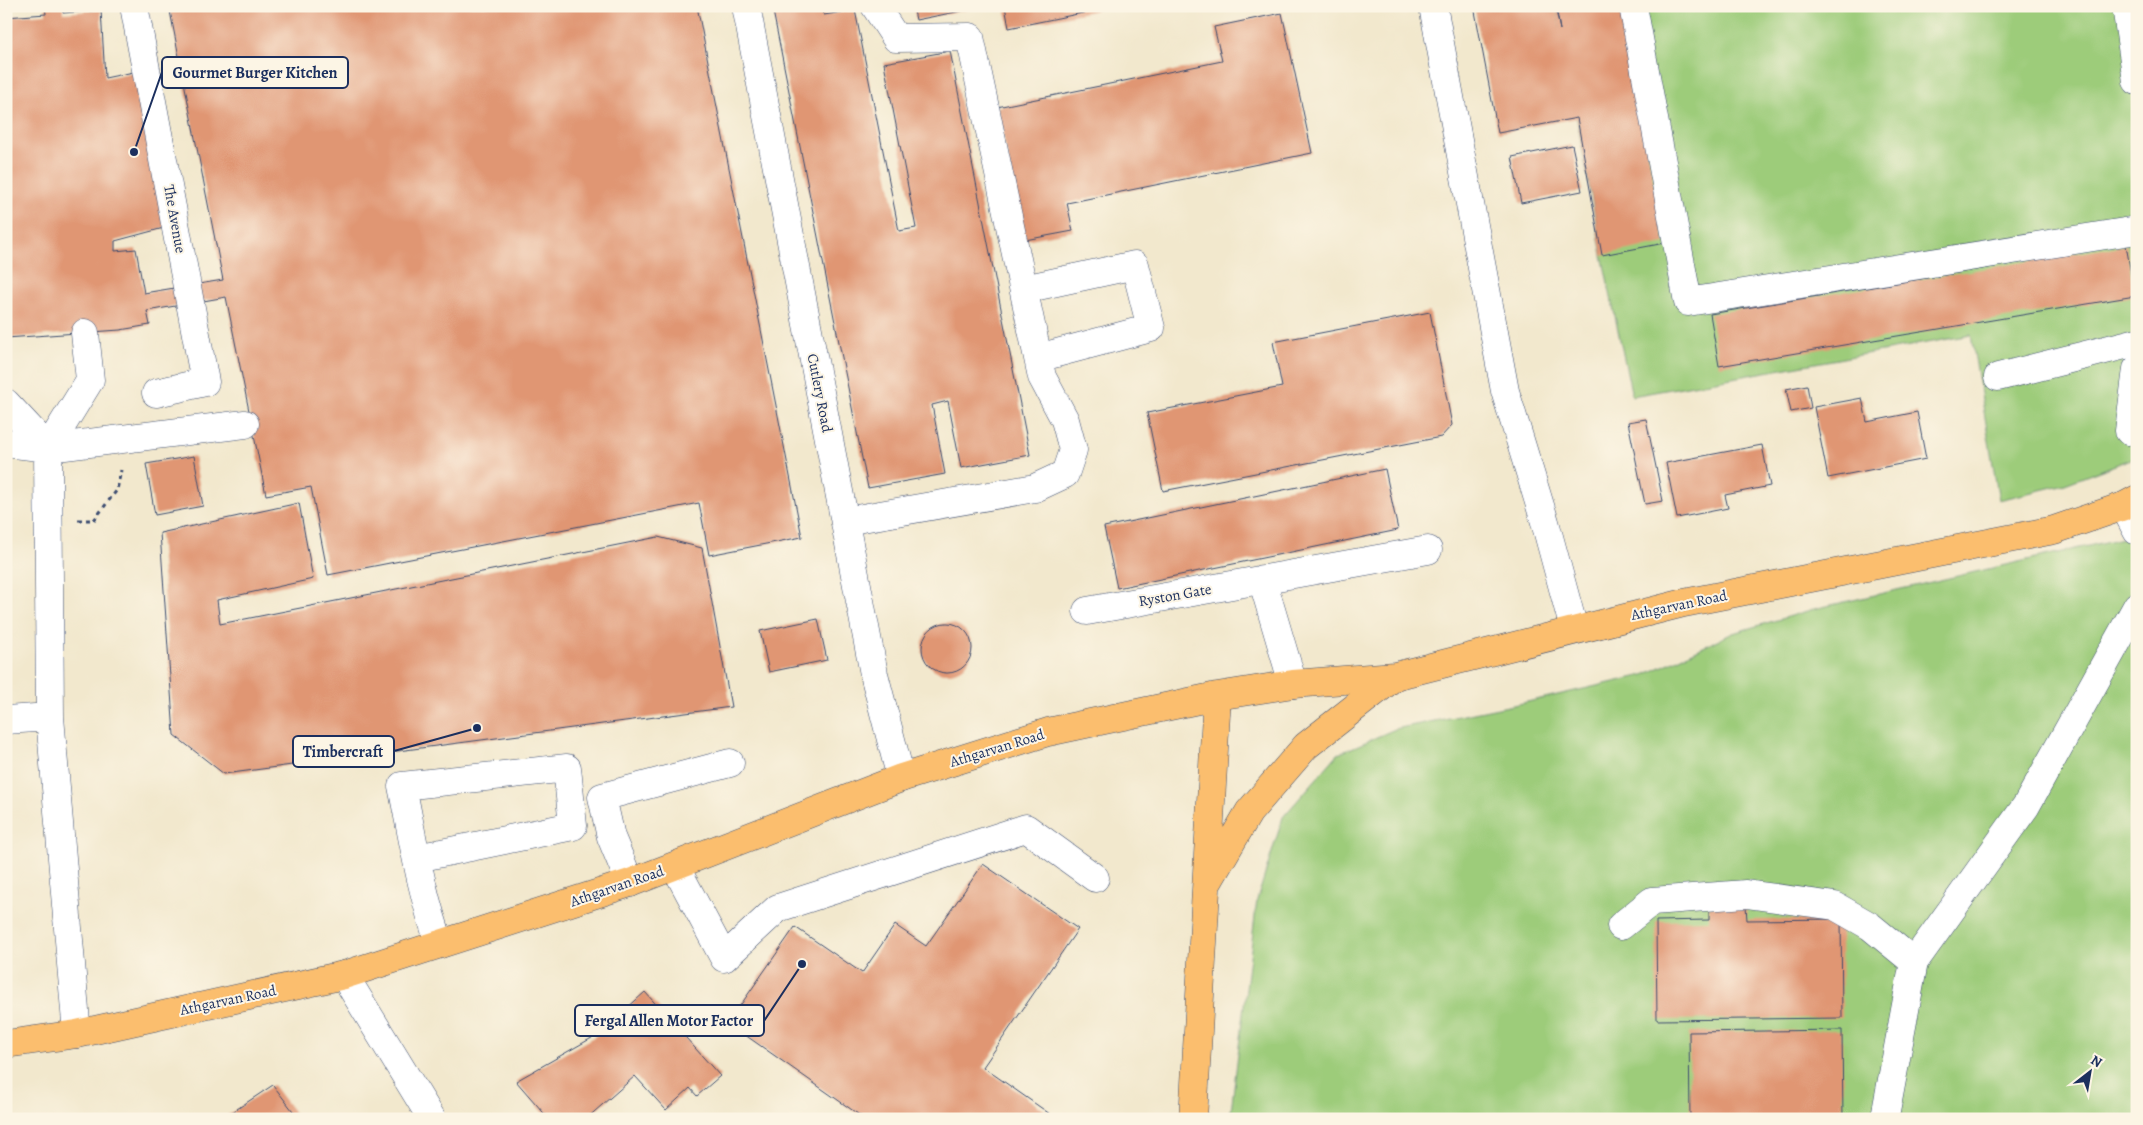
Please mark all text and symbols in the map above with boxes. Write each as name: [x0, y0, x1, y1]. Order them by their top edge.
callout: Gourmet Burger Kitchen: [162, 57, 348, 88]
text: Gourmet Burger Kitchen: [172, 62, 338, 84]
street label: The Avenue: [159, 183, 191, 255]
street label: Cutlery Road: [803, 352, 838, 435]
street label: Ryston Gate: [1137, 579, 1213, 611]
street label: Athgarvan Road: [1628, 585, 1730, 625]
street label: Athgarvan Road: [946, 724, 1048, 772]
callout: Timbercraft: [293, 736, 394, 767]
text: Timbercraft: [303, 741, 384, 763]
street label: Athgarvan Road: [567, 860, 667, 912]
street label: Athgarvan Road: [177, 980, 279, 1020]
callout: Fergal Allen Motor Factor: [575, 1005, 764, 1036]
text: Fergal Allen Motor Factor: [585, 1010, 754, 1032]
north arrow: [2066, 1048, 2116, 1098]
text: N: [2087, 1051, 2106, 1072]

